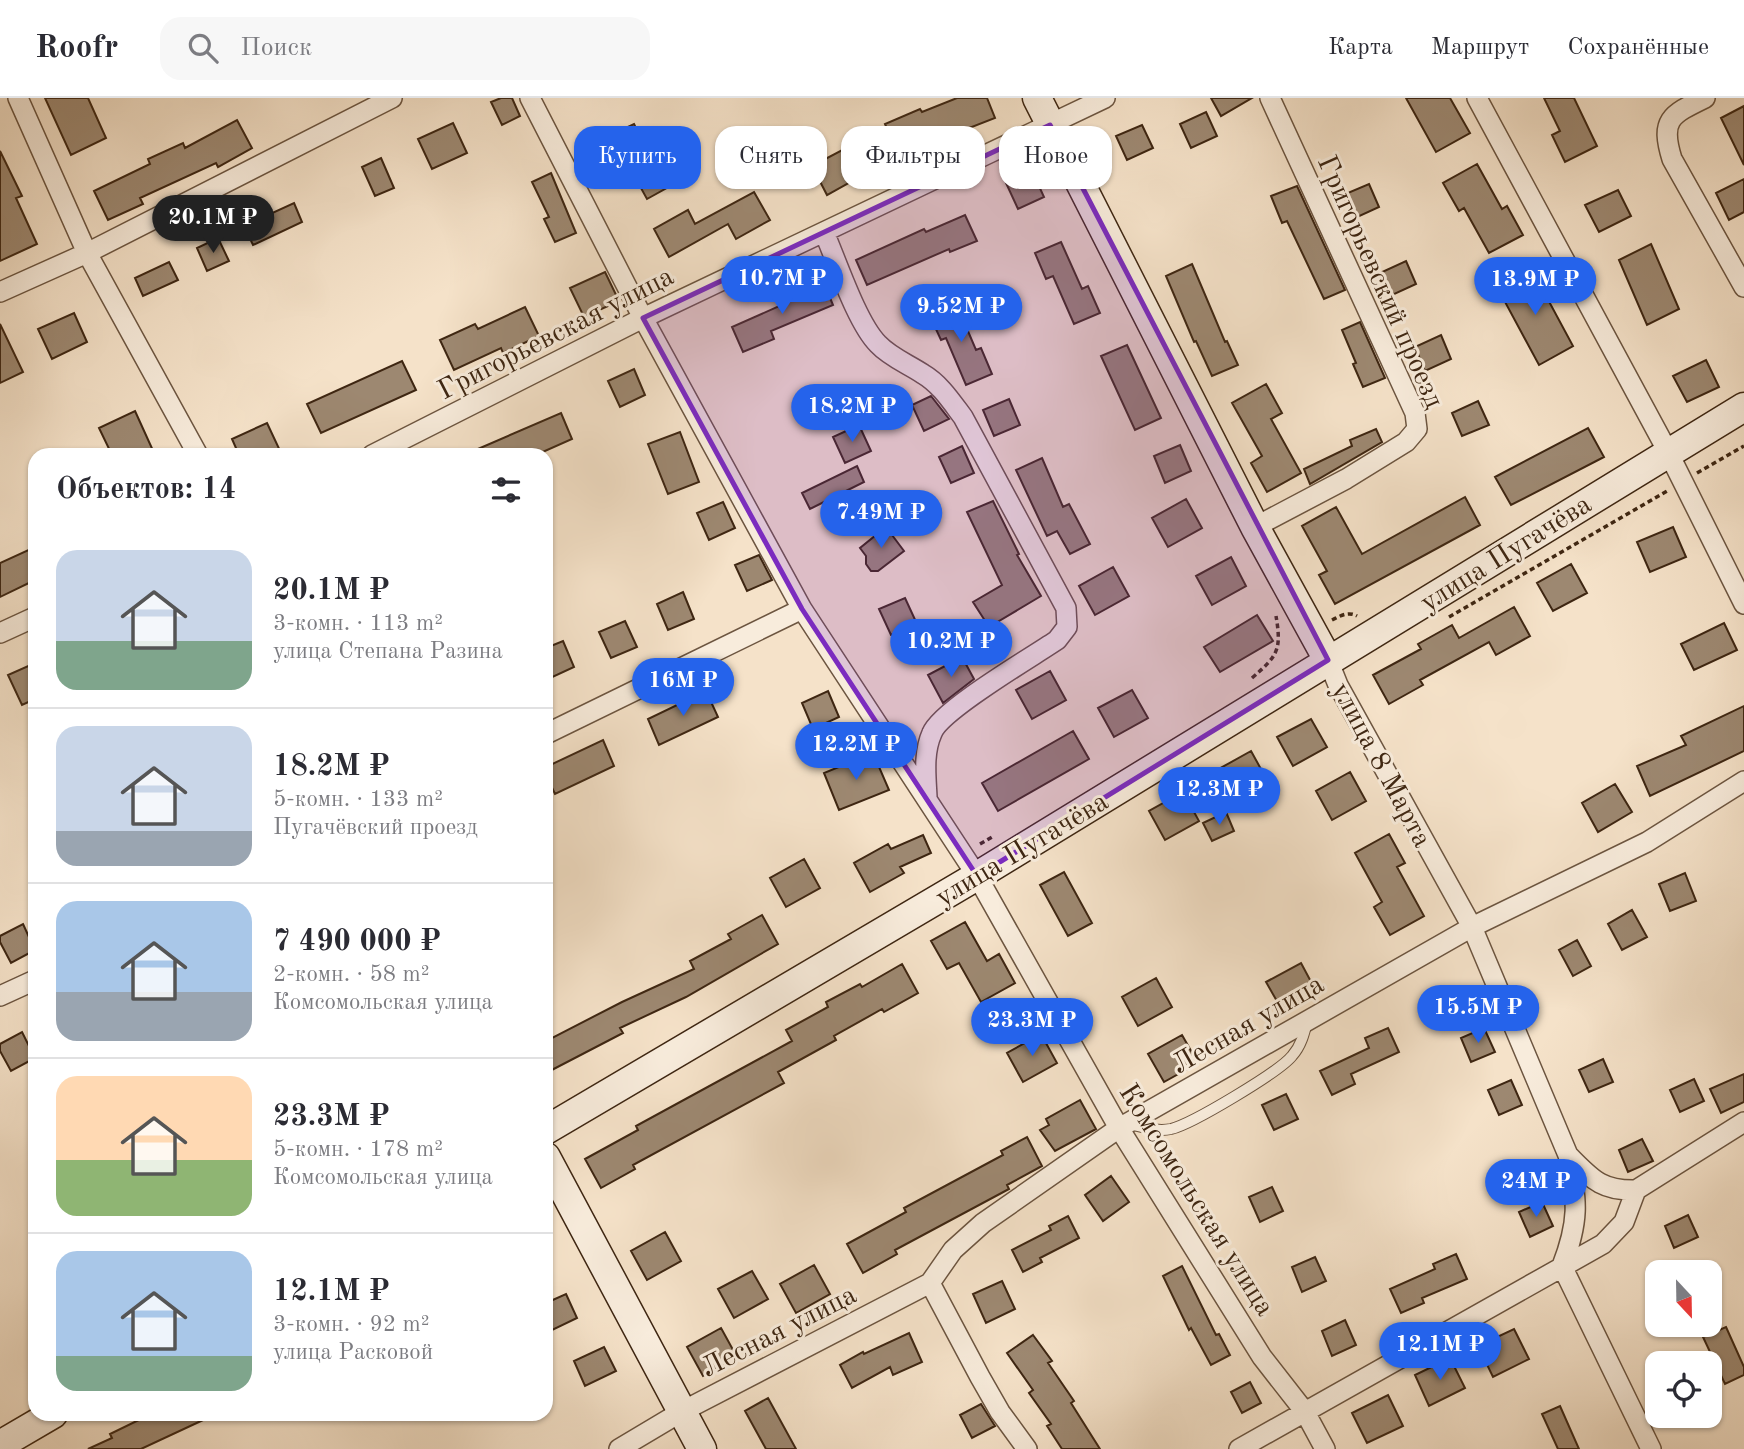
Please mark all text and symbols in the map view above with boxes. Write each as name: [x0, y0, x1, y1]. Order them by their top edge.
search box: [160, 17, 650, 80]
icon: search: [184, 29, 222, 67]
text: Roofr: [35, 32, 118, 65]
text: Поиск: [240, 35, 312, 61]
text: Карта: [1328, 36, 1393, 60]
text: Маршрут: [1431, 36, 1529, 60]
text: Сохранённые: [1567, 36, 1709, 60]
chip: Купить: [574, 126, 701, 189]
chip: Снять: [715, 126, 827, 189]
chip: Фильтры: [841, 126, 985, 189]
chip: Новое: [999, 126, 1112, 189]
street label: Григорьевский проезд: [1311, 152, 1448, 413]
pin: 20.1M ₽: [148, 195, 278, 255]
text: 20.1M ₽: [168, 206, 258, 229]
pin: 10.7M ₽: [717, 256, 847, 316]
pin: 13.9M ₽: [1470, 258, 1600, 317]
street label: Григорьевская улица: [434, 263, 679, 406]
text: 10.7M ₽: [737, 267, 827, 290]
text: 13.9M ₽: [1490, 268, 1580, 291]
pin: 9.52M ₽: [896, 285, 1026, 344]
text: 9.52M ₽: [916, 295, 1006, 318]
pin: 18.2M ₽: [787, 384, 917, 444]
text: 18.2M ₽: [807, 395, 897, 418]
icon: filters: [487, 471, 525, 509]
text: Объектов: 14: [56, 475, 236, 505]
pin: 7.49M ₽: [816, 490, 946, 550]
street label: улица Пугачёва: [1416, 491, 1597, 618]
text: 7.49M ₽: [836, 501, 926, 524]
text: 20.1M ₽: [273, 576, 390, 606]
icon: home: [112, 578, 196, 662]
text: 3-комн. · 113 m²: [273, 612, 443, 635]
pin: 10.2M ₽: [886, 620, 1016, 679]
text: 10.2M ₽: [906, 630, 996, 653]
text: улица Степана Разина: [273, 640, 503, 663]
pin: 16M ₽: [634, 658, 732, 718]
text: 16M ₽: [648, 669, 718, 692]
street label: улица 8 Марта: [1325, 678, 1436, 853]
pin: 12.2M ₽: [791, 722, 921, 782]
text: 12.2M ₽: [811, 733, 901, 756]
text: 18.2M ₽: [273, 752, 390, 782]
icon: home: [112, 754, 196, 838]
pin: 12.3M ₽: [1154, 768, 1284, 827]
text: 12.3M ₽: [1174, 778, 1264, 801]
text: 5-комн. · 133 m²: [273, 788, 443, 811]
street label: улица Пугачёва: [931, 788, 1114, 913]
text: Пугачёвский проезд: [273, 816, 478, 839]
text: 7 490 000 ₽: [273, 927, 441, 957]
icon: home: [112, 929, 196, 1013]
text: 2-комн. · 58 m²: [273, 963, 430, 986]
street label: Лесная улица: [1168, 971, 1329, 1080]
pin: 15.5M ₽: [1413, 986, 1543, 1045]
text: Комсомольская улица: [273, 991, 493, 1014]
text: 15.5M ₽: [1433, 996, 1523, 1019]
pin: 23.3M ₽: [967, 998, 1097, 1058]
text: 23.3M ₽: [987, 1009, 1077, 1032]
street label: Комсомольская улица: [1113, 1080, 1278, 1322]
text: 23.3M ₽: [273, 1102, 390, 1132]
icon: home: [112, 1104, 196, 1188]
text: 5-комн. · 178 m²: [273, 1138, 443, 1161]
pin: 24M ₽: [1487, 1160, 1585, 1219]
text: Комсомольская улица: [273, 1166, 493, 1189]
text: 24M ₽: [1501, 1170, 1571, 1193]
north arrow: [1645, 1260, 1722, 1337]
map controls: [1645, 1260, 1722, 1428]
text: 12.1M ₽: [273, 1277, 390, 1307]
icon: home: [112, 1279, 196, 1363]
street label: Лесная улица: [697, 1282, 862, 1384]
text: 3-комн. · 92 m²: [273, 1313, 430, 1336]
pin: 12.1M ₽: [1375, 1322, 1505, 1382]
text: 12.1M ₽: [1395, 1333, 1485, 1356]
text: улица Расковой: [273, 1341, 433, 1364]
button: locate: [1645, 1351, 1722, 1428]

